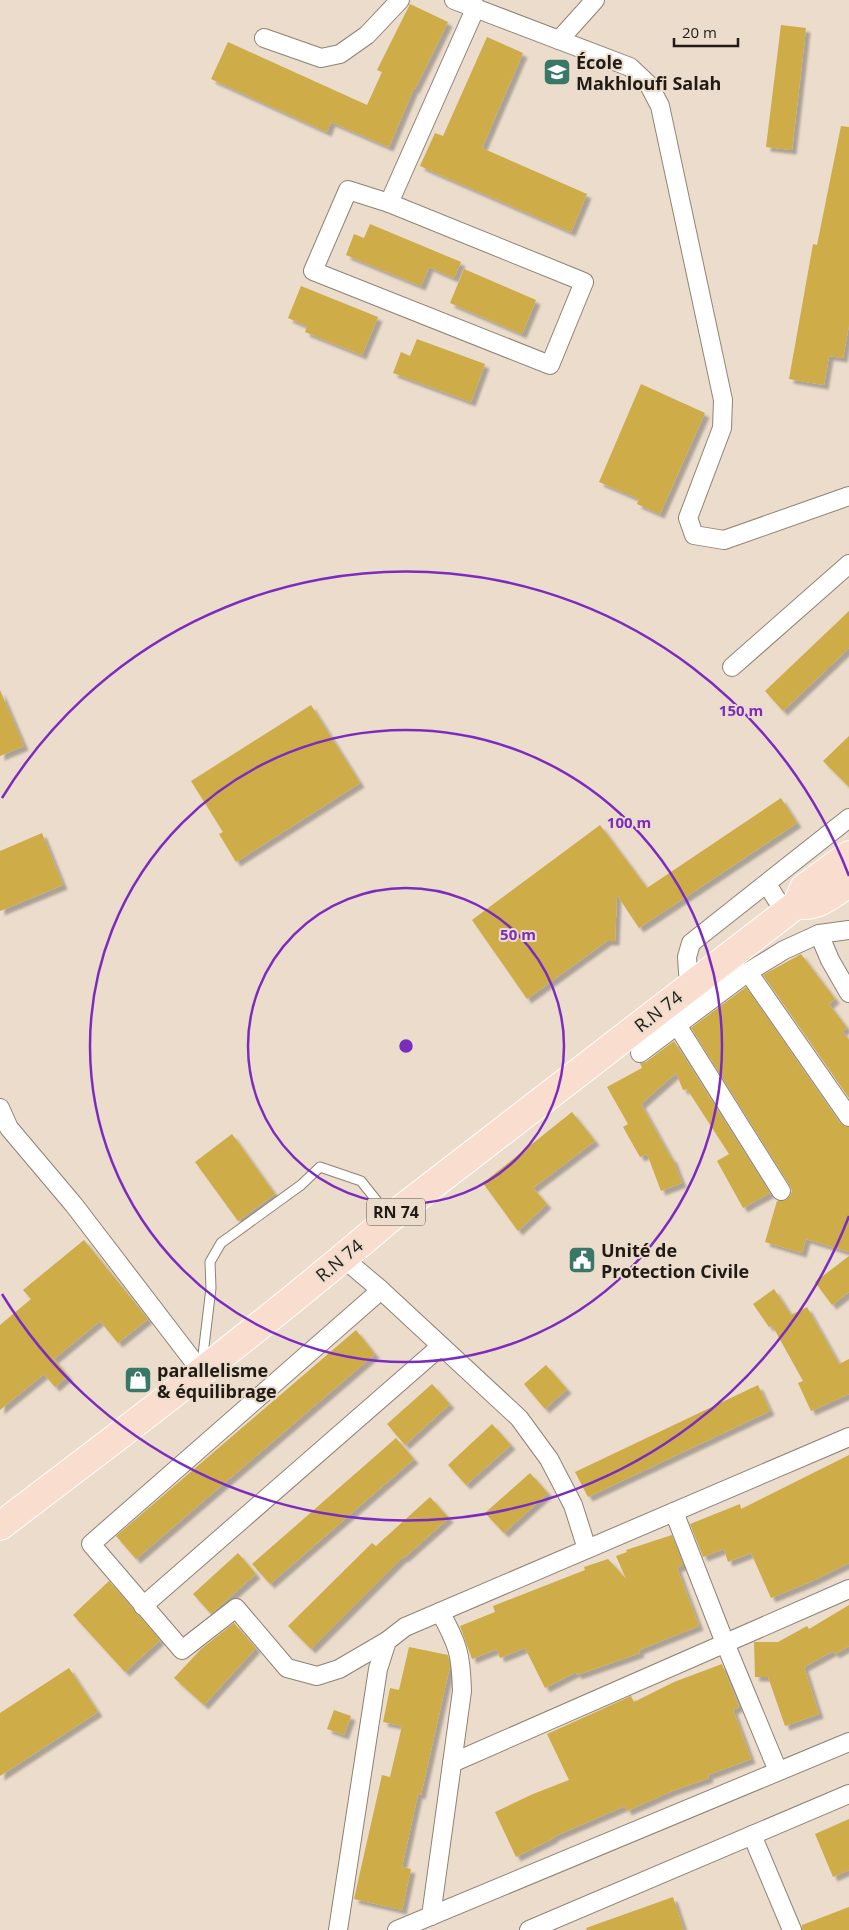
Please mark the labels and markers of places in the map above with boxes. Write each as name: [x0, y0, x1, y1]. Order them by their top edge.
place label: École Makhloufi Salah: [576, 50, 721, 95]
school or university icon: École Makhloufi Salah: [542, 57, 572, 87]
centre of rings: [397, 1037, 415, 1055]
place label: Unité de Protection Civile: [601, 1238, 749, 1283]
public building icon: Unité de Protection Civile: [567, 1245, 597, 1275]
place label: parallelisme & équilibrage: [157, 1358, 277, 1403]
shop icon: parallelisme & équilibrage: [123, 1365, 153, 1395]

